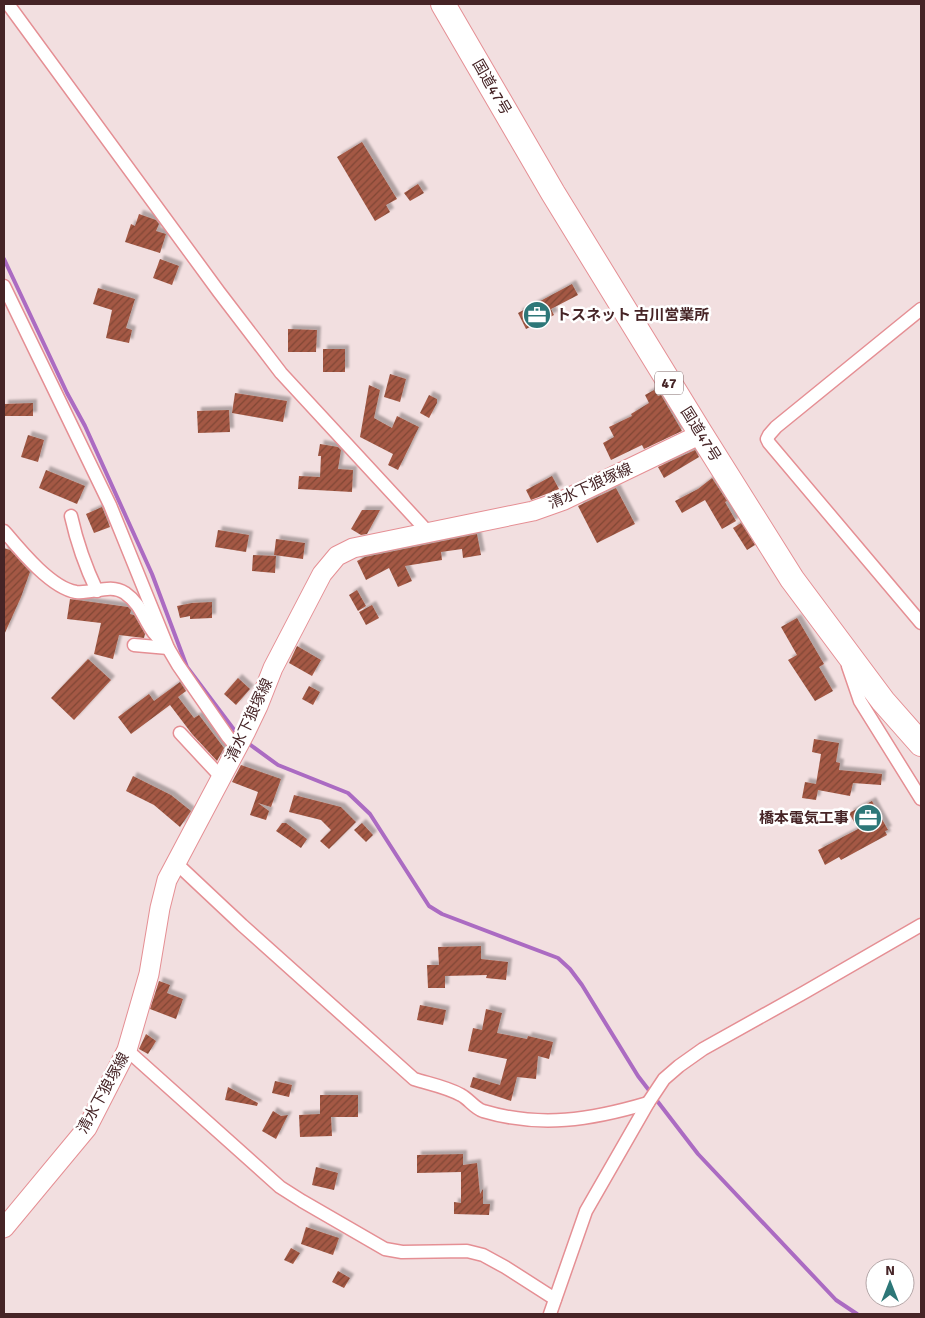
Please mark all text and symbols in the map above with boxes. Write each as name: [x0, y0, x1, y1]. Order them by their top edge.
street label: 国道47号: [469, 56, 515, 118]
office icon: トスネット 古川営業所: [522, 300, 552, 330]
place label: トスネット 古川営業所: [556, 306, 709, 324]
road number: 47: [655, 372, 683, 394]
street label: 国道47号: [677, 403, 725, 465]
street label: 清水下狼塚線: [545, 459, 635, 513]
street label: 清水下狼塚線: [222, 675, 276, 765]
office icon: 橋本電気工事: [853, 803, 883, 833]
place label: 橋本電気工事: [759, 809, 849, 827]
street label: 清水下狼塚線: [73, 1049, 133, 1137]
north arrow: [865, 1258, 915, 1308]
text: N: [885, 1262, 895, 1279]

